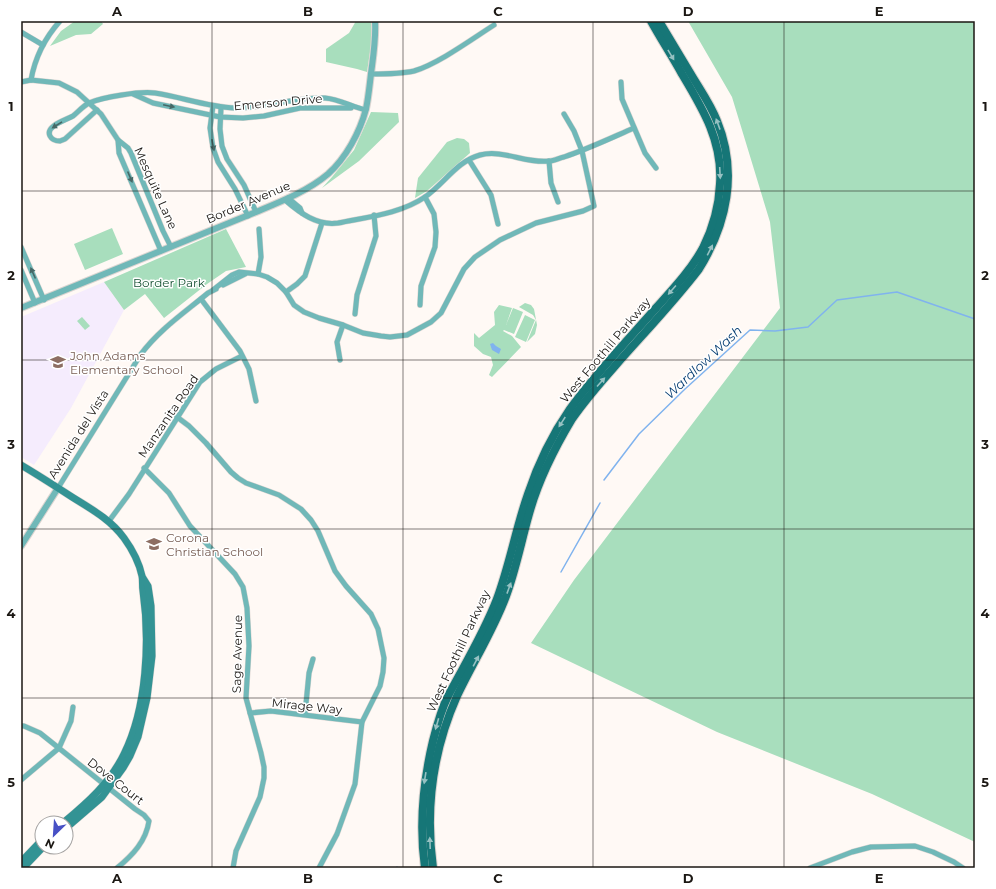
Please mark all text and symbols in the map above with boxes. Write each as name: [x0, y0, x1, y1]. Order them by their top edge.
text: A: [111, 3, 123, 19]
text: B: [303, 3, 313, 19]
text: C: [493, 3, 503, 19]
text: D: [683, 3, 694, 19]
text: E: [875, 3, 884, 19]
one-way arrow: [667, 49, 674, 61]
street label: Emerson Drive: [233, 91, 323, 113]
text: 1: [8, 98, 14, 114]
text: 1: [982, 98, 988, 114]
one-way arrow: [163, 104, 175, 110]
one-way arrow: [715, 118, 721, 130]
one-way arrow: [51, 121, 62, 129]
one-way arrow: [210, 139, 216, 151]
street label: Mesquite Lane: [131, 145, 181, 231]
one-way arrow: [717, 167, 723, 180]
one-way arrow: [127, 172, 133, 183]
street label: Border Avenue: [204, 178, 292, 226]
one-way arrow: [707, 244, 713, 256]
text: 2: [7, 267, 15, 283]
one-way arrow: [29, 267, 35, 279]
text: 2: [981, 267, 989, 283]
park label: Border Park: [133, 275, 206, 290]
one-way arrow: [668, 284, 677, 295]
street label: West Foothill Parkway: [557, 294, 654, 406]
water label: Wardlow Wash: [661, 322, 745, 402]
place label: John Adams Elementary School: [69, 348, 183, 377]
school or university icon: John Adams Elementary School: [49, 353, 67, 371]
street label: Manzanita Road: [135, 371, 201, 461]
one-way arrow: [596, 377, 605, 387]
street label: Avenida del Vista: [45, 387, 111, 481]
one-way arrow: [558, 417, 566, 427]
text: 3: [6, 436, 15, 452]
text: 3: [980, 436, 989, 452]
place label: Corona Christian School: [166, 530, 263, 559]
school or university icon: Corona Christian School: [145, 535, 163, 553]
one-way arrow: [506, 582, 512, 594]
street label: West Foothill Parkway: [423, 587, 493, 714]
text: 4: [7, 605, 16, 621]
text: 4: [981, 605, 990, 621]
street label: Sage Avenue: [229, 615, 245, 693]
one-way arrow: [473, 655, 479, 667]
street label: Mirage Way: [271, 695, 343, 717]
one-way arrow: [434, 718, 440, 730]
street label: Dove Court: [85, 754, 147, 808]
one-way arrow: [422, 772, 428, 784]
text: 5: [7, 774, 15, 790]
text: 5: [981, 774, 989, 790]
north arrow: [34, 815, 74, 855]
text: N: [43, 836, 57, 852]
one-way arrow: [427, 837, 434, 849]
text: A: [111, 870, 123, 886]
text: B: [303, 870, 313, 886]
text: C: [493, 870, 503, 886]
text: D: [683, 870, 694, 886]
text: E: [875, 870, 884, 886]

